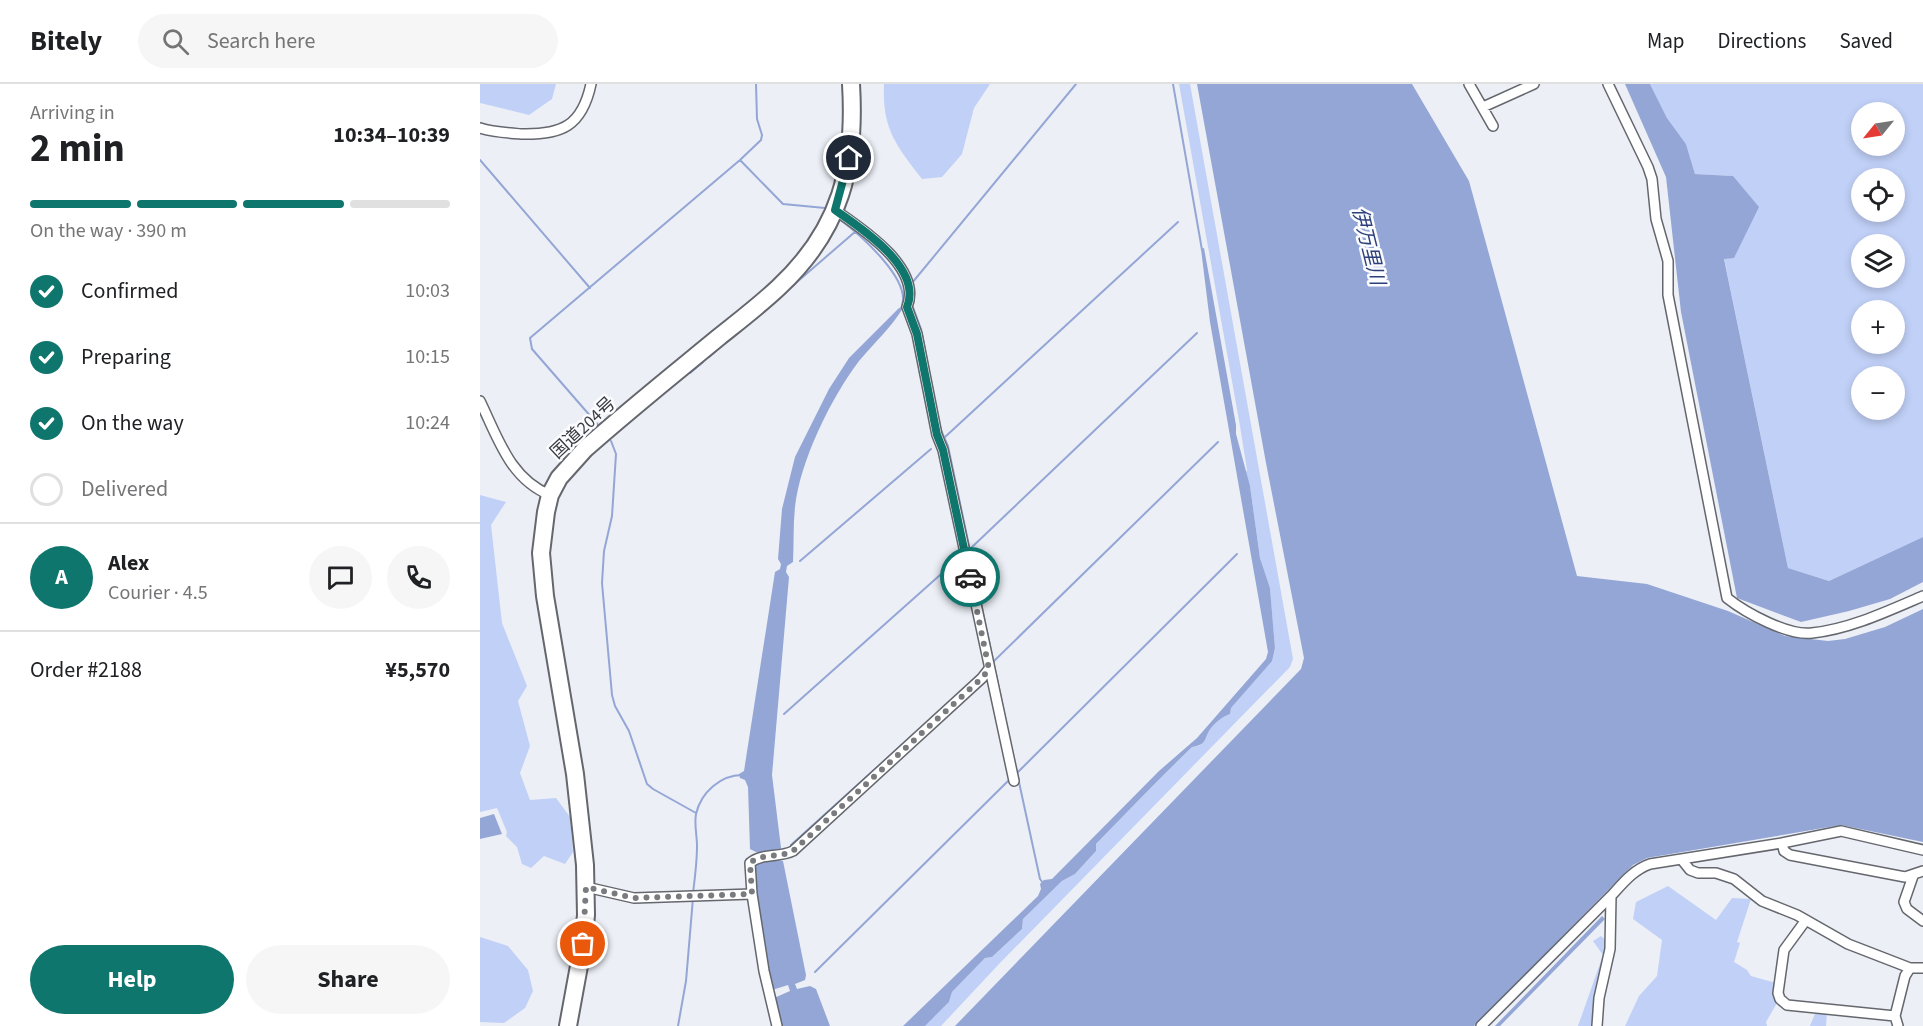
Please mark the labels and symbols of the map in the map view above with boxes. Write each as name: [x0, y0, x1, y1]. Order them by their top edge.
north arrow: [1851, 102, 1905, 156]
pin: [823, 132, 874, 183]
water label: 伊万里川: [1345, 204, 1392, 290]
street label: 国道204号: [545, 391, 621, 465]
courier: [940, 547, 1000, 607]
pin: [557, 918, 608, 969]

